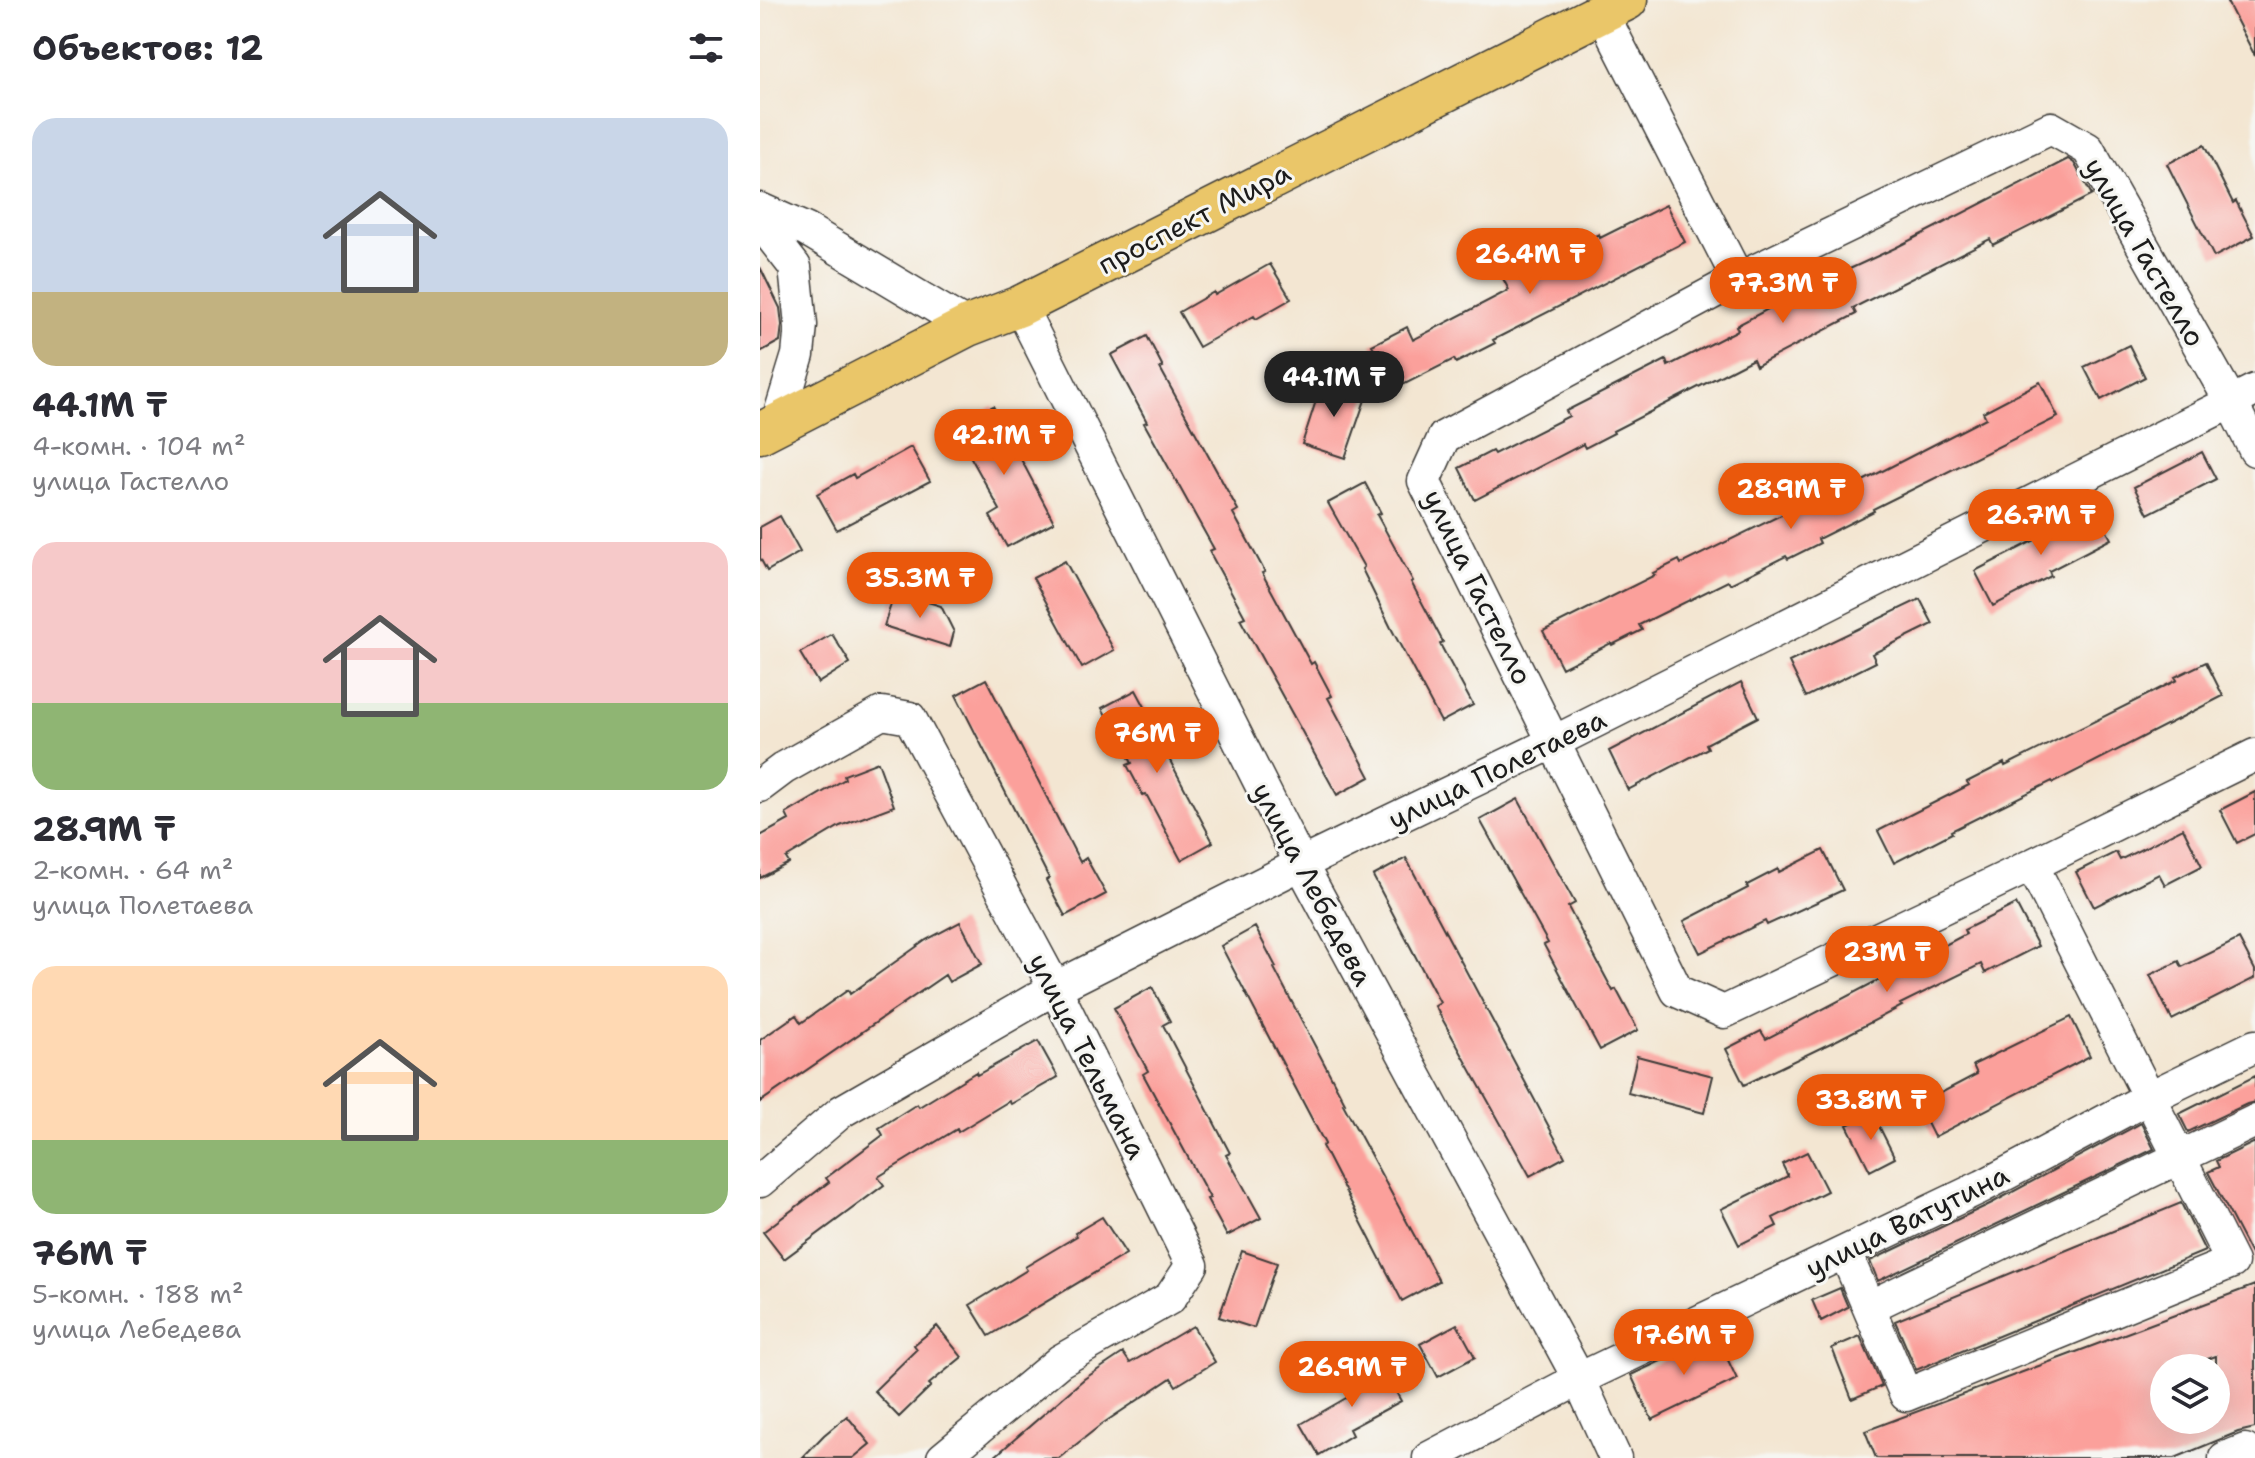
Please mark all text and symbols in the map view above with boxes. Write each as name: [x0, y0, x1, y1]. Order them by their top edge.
text: Объектов: 12: [32, 25, 263, 71]
icon: filters: [684, 26, 728, 70]
street label: улица Гастелло: [2075, 150, 2215, 354]
street label: проспект Мира: [1091, 153, 1297, 283]
icon: home: [308, 170, 452, 314]
pin: 26.4M ₸: [1456, 228, 1604, 296]
text: 26.4M ₸: [1474, 236, 1586, 271]
pin: 77.3M ₸: [1709, 257, 1857, 325]
text: 77.3M ₸: [1728, 265, 1838, 300]
pin: 44.1M ₸: [1260, 351, 1408, 419]
text: 44.1M ₸: [1282, 359, 1386, 394]
text: 44.1M ₸: [32, 382, 167, 428]
pin: 42.1M ₸: [930, 409, 1078, 477]
text: 42.1M ₸: [952, 417, 1056, 452]
text: 4-комн. · 104 m²: [32, 428, 246, 463]
text: улица Гастелло: [32, 463, 229, 498]
pin: 28.9M ₸: [1717, 463, 1865, 531]
text: 28.9M ₸: [1736, 471, 1846, 506]
street label: улица Гастелло: [1414, 483, 1542, 691]
pin: 26.7M ₸: [1967, 489, 2115, 557]
text: 26.7M ₸: [1986, 497, 2096, 532]
pin: 35.3M ₸: [846, 552, 994, 620]
text: 35.3M ₸: [865, 560, 975, 595]
icon: home: [308, 594, 452, 738]
street label: улица Полетаева: [1382, 700, 1612, 838]
pin: 76M ₸: [1101, 707, 1213, 775]
text: 76M ₸: [1113, 715, 1201, 750]
street label: улица Лебедева: [1243, 776, 1383, 992]
text: 28.9M ₸: [32, 806, 175, 852]
text: 2-комн. · 64 m²: [32, 852, 234, 887]
text: улица Полетаева: [32, 887, 253, 922]
pin: 23M ₸: [1831, 926, 1943, 994]
text: 23M ₸: [1843, 934, 1931, 969]
street label: улица Тельмана: [1020, 947, 1156, 1165]
icon: home: [308, 1018, 452, 1162]
pin: 33.8M ₸: [1797, 1074, 1945, 1142]
text: 33.8M ₸: [1815, 1082, 1927, 1117]
street label: улица Ватутина: [1799, 1155, 2015, 1287]
text: 76M ₸: [32, 1230, 147, 1276]
text: 5-комн. · 188 m²: [32, 1276, 244, 1311]
pin: 17.6M ₸: [1610, 1309, 1758, 1377]
text: улица Лебедева: [32, 1311, 241, 1346]
text: 17.6M ₸: [1632, 1317, 1736, 1352]
pin: 26.9M ₸: [1278, 1341, 1426, 1409]
text: 26.9M ₸: [1297, 1349, 1407, 1384]
map controls: [2150, 1354, 2230, 1434]
button: layers: [2150, 1354, 2230, 1434]

